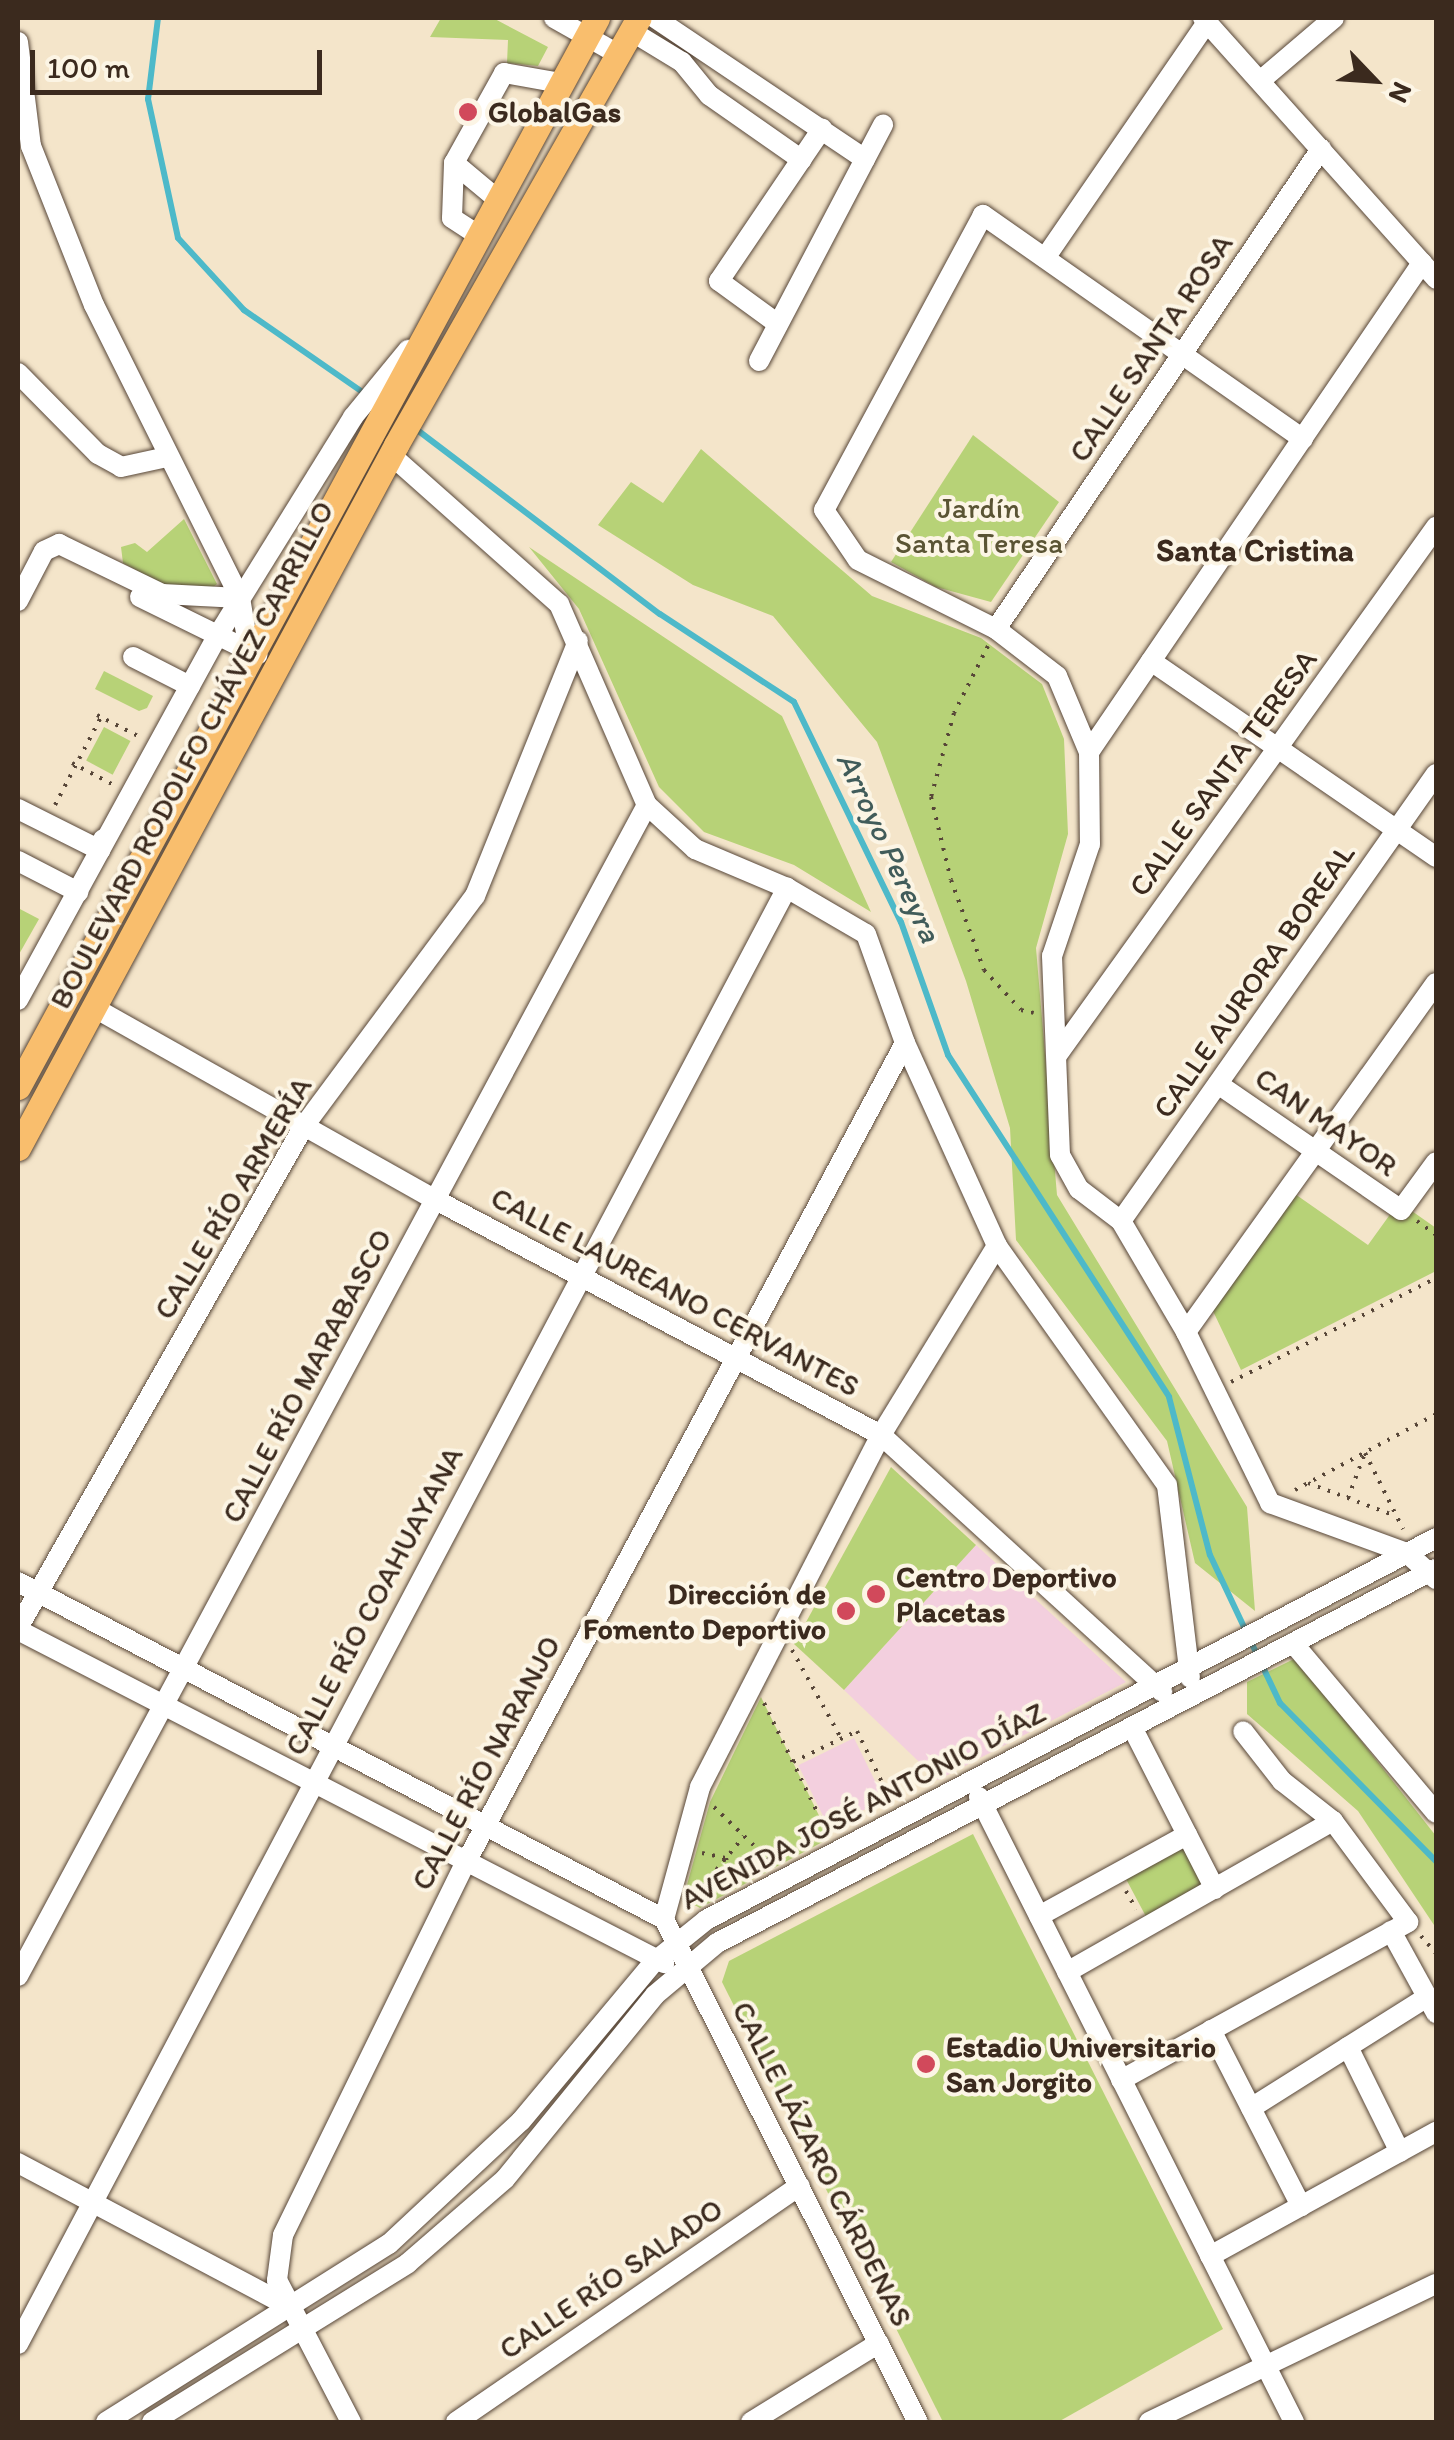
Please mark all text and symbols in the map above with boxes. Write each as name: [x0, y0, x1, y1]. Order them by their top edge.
scale bar: [35, 30, 328, 92]
north arrow: [1324, 30, 1424, 130]
text: 100 m: [47, 49, 130, 86]
text: N: [1382, 77, 1421, 108]
place label: GlobalGas: [488, 94, 621, 130]
marker: GlobalGas: [457, 101, 479, 123]
street label: CALLE SANTA ROSA: [1061, 227, 1241, 469]
park label: Jardín Santa Teresa: [896, 490, 1062, 560]
street label: BOULEVARD RODOLFO CHÁVEZ CARRILLO: [43, 497, 341, 1013]
district label: Santa Cristina: [1156, 531, 1354, 569]
street label: CALLE SANTA TERESA: [1121, 643, 1325, 903]
water label: Arroyo Pereyra: [828, 746, 950, 948]
street label: CALLE AURORA BOREAL: [1146, 837, 1362, 1125]
street label: CAN MAYOR: [1248, 1060, 1404, 1184]
street label: CALLE RÍO ARMERÍA: [146, 1070, 320, 1326]
street label: CALLE LAUREANO CERVANTES: [485, 1180, 865, 1404]
street label: CALLE RÍO MARABASCO: [214, 1223, 400, 1529]
street label: CALLE RÍO COAHUAYANA: [277, 1440, 471, 1762]
place label: Centro Deportivo Placetas: [896, 1559, 1116, 1630]
place label: Dirección de Fomento Deportivo: [583, 1576, 826, 1646]
marker: Centro Deportivo Placetas: [865, 1583, 887, 1605]
marker: Dirección de Fomento Deportivo: [835, 1600, 857, 1622]
street label: CALLE RÍO NARANJO: [403, 1629, 569, 1897]
street label: AVENIDA JOSÉ ANTONIO DÍAZ: [673, 1693, 1053, 1919]
street label: CALLE LÁZARO CÁRDENAS: [724, 1996, 920, 2332]
place label: Estadio Universitario San Jorgito: [946, 2029, 1216, 2100]
marker: Estadio Universitario San Jorgito: [915, 2053, 937, 2075]
street label: CALLE RÍO SALADO: [492, 2191, 730, 2367]

